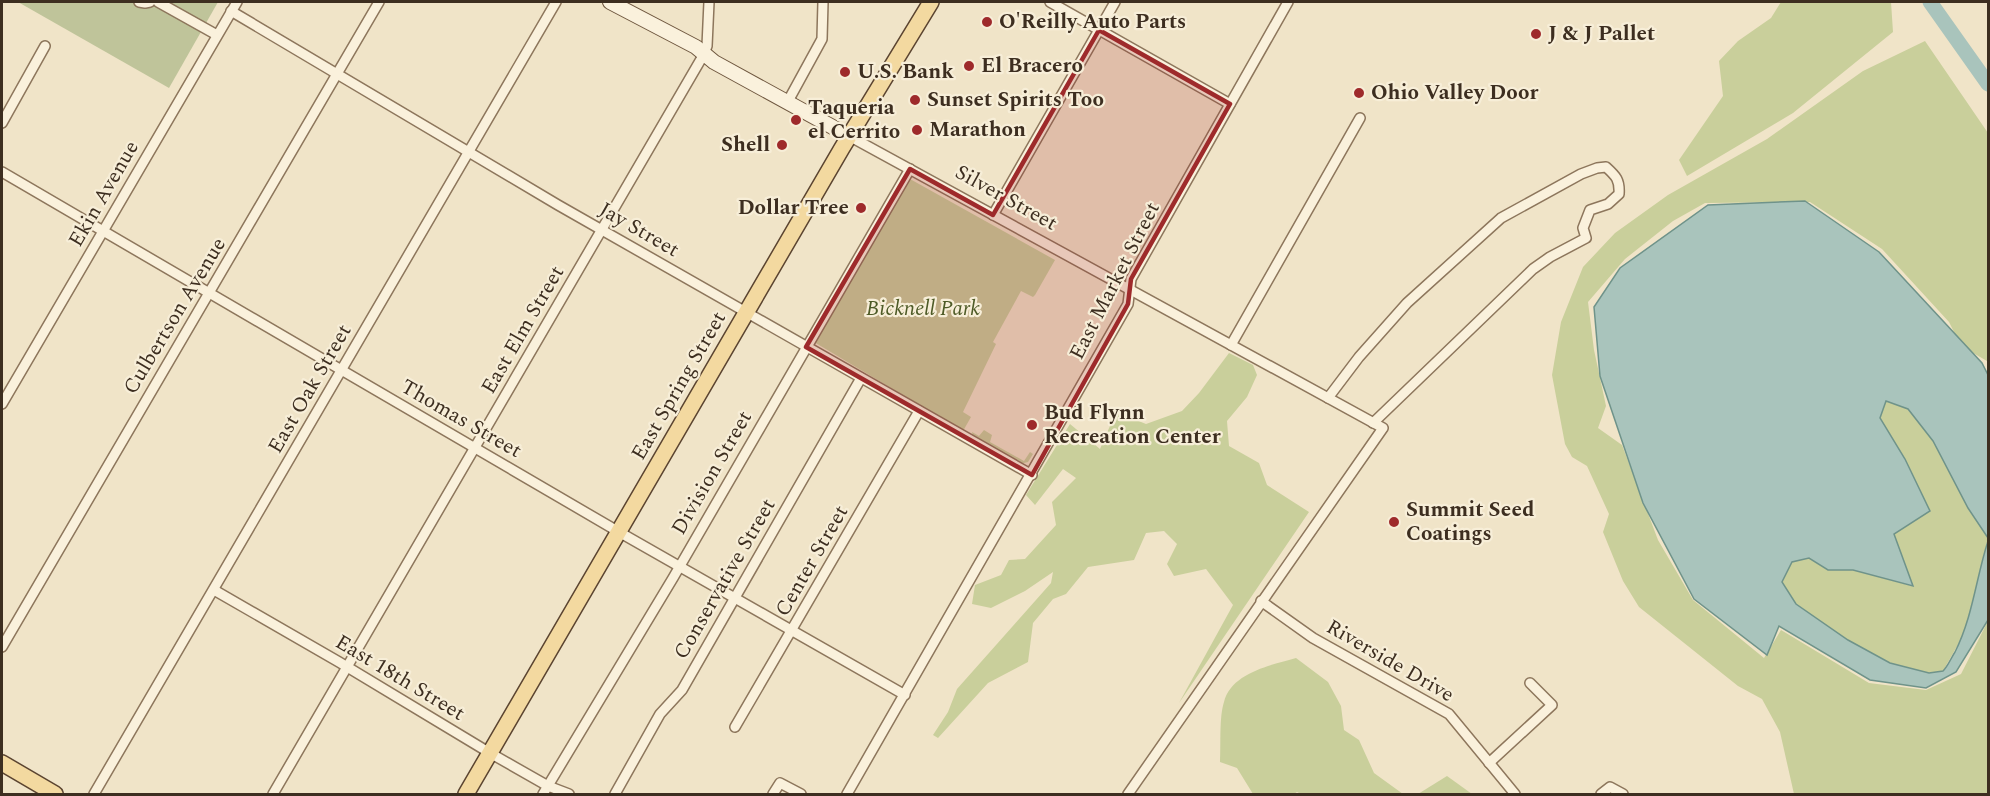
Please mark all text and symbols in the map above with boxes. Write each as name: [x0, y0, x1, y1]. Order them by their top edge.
place label: O'Reilly Auto Parts: [999, 6, 1186, 38]
marker: O'Reilly Auto Parts: [980, 15, 994, 29]
place label: J & J Pallet: [1548, 18, 1655, 50]
marker: J & J Pallet: [1529, 27, 1543, 41]
place label: El Bracero: [981, 50, 1083, 82]
place label: U.S. Bank: [857, 56, 954, 88]
marker: El Bracero: [962, 59, 976, 73]
marker: U.S. Bank: [838, 65, 852, 79]
place label: Ohio Valley Door: [1371, 77, 1538, 109]
place label: Sunset Spirits Too: [927, 84, 1104, 116]
marker: Ohio Valley Door: [1352, 86, 1366, 100]
place label: Taqueria el Cerrito: [808, 92, 900, 148]
marker: Sunset Spirits Too: [908, 93, 922, 107]
marker: Taqueria el Cerrito: [789, 113, 803, 127]
place label: Marathon: [929, 114, 1026, 146]
marker: Marathon: [910, 123, 924, 137]
place label: Shell: [721, 129, 770, 161]
street label: Ekin Avenue: [61, 135, 147, 253]
marker: Shell: [775, 138, 789, 152]
street label: Silver Street: [949, 157, 1063, 239]
place label: Dollar Tree: [738, 192, 849, 224]
street label: Jay Street: [593, 194, 685, 266]
street label: East Market Street: [1061, 196, 1169, 366]
marker: Dollar Tree: [854, 201, 868, 215]
street label: Culbertson Avenue: [115, 231, 235, 401]
street label: East Elm Street: [473, 260, 573, 400]
park label: Bicknell Park: [866, 293, 980, 325]
street label: East Spring Street: [623, 306, 735, 466]
street label: East Oak Street: [260, 318, 360, 460]
street label: Thomas Street: [394, 371, 528, 467]
place label: Bud Flynn Recreation Center: [1044, 397, 1221, 453]
street label: Division Street: [663, 405, 761, 541]
marker: Bud Flynn Recreation Center: [1025, 418, 1039, 432]
street label: Conservative Street: [666, 492, 784, 666]
place label: Summit Seed Coatings: [1406, 494, 1534, 550]
street label: Center Street: [767, 499, 857, 623]
marker: Summit Seed Coatings: [1387, 515, 1401, 529]
street label: Riverside Drive: [1320, 611, 1460, 711]
street label: East 18th Street: [329, 627, 471, 729]

